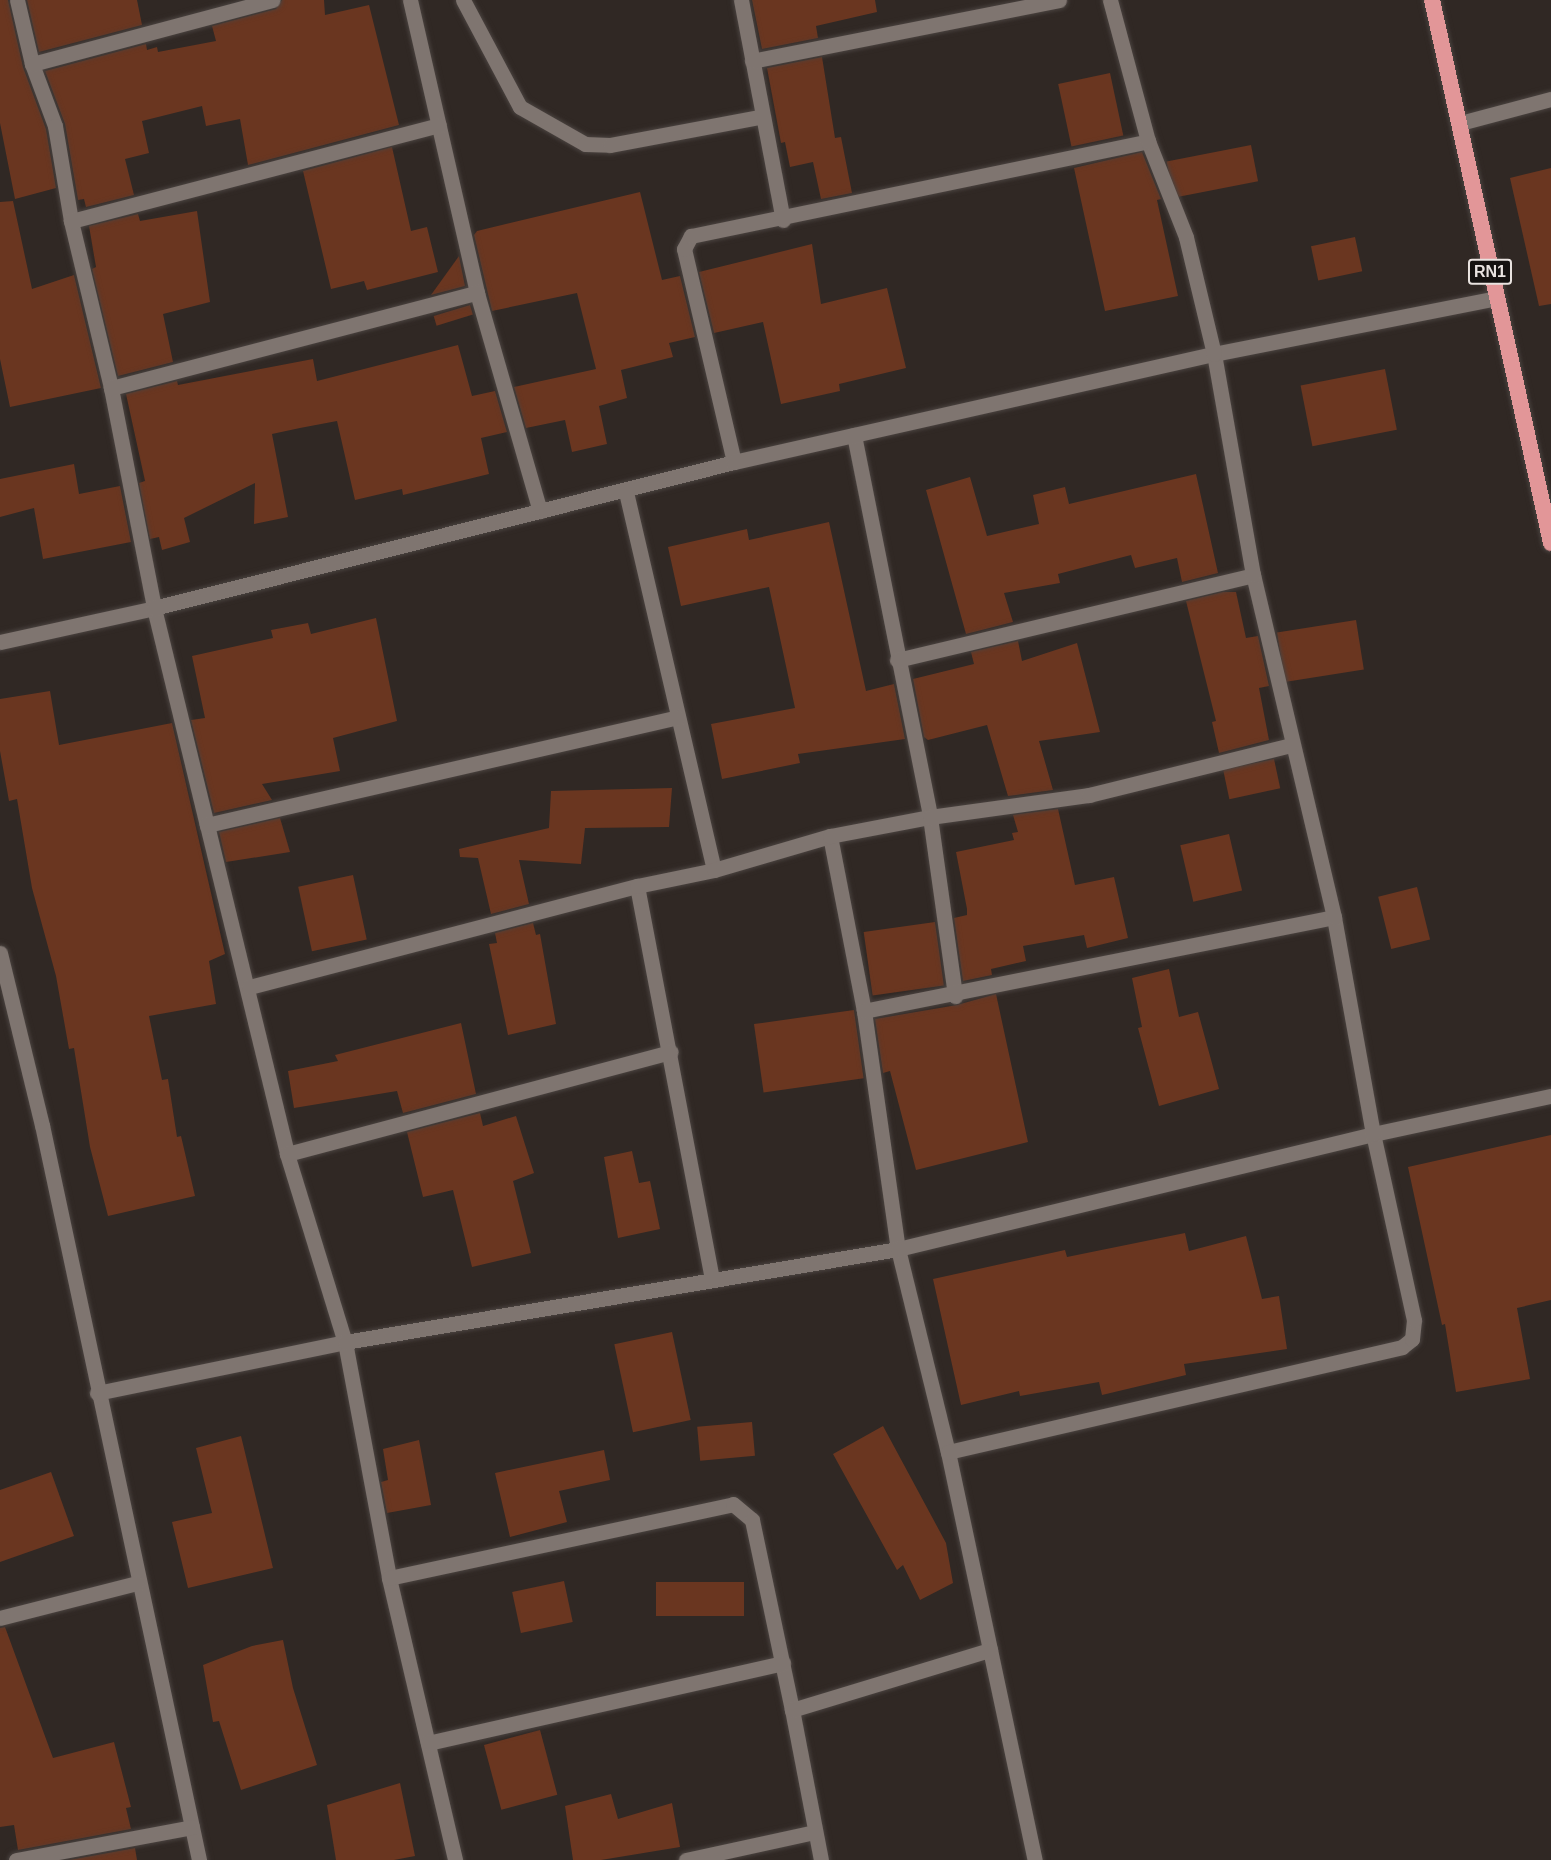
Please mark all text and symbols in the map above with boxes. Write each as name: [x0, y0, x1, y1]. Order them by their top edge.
road number: RN1: [1468, 259, 1512, 285]

